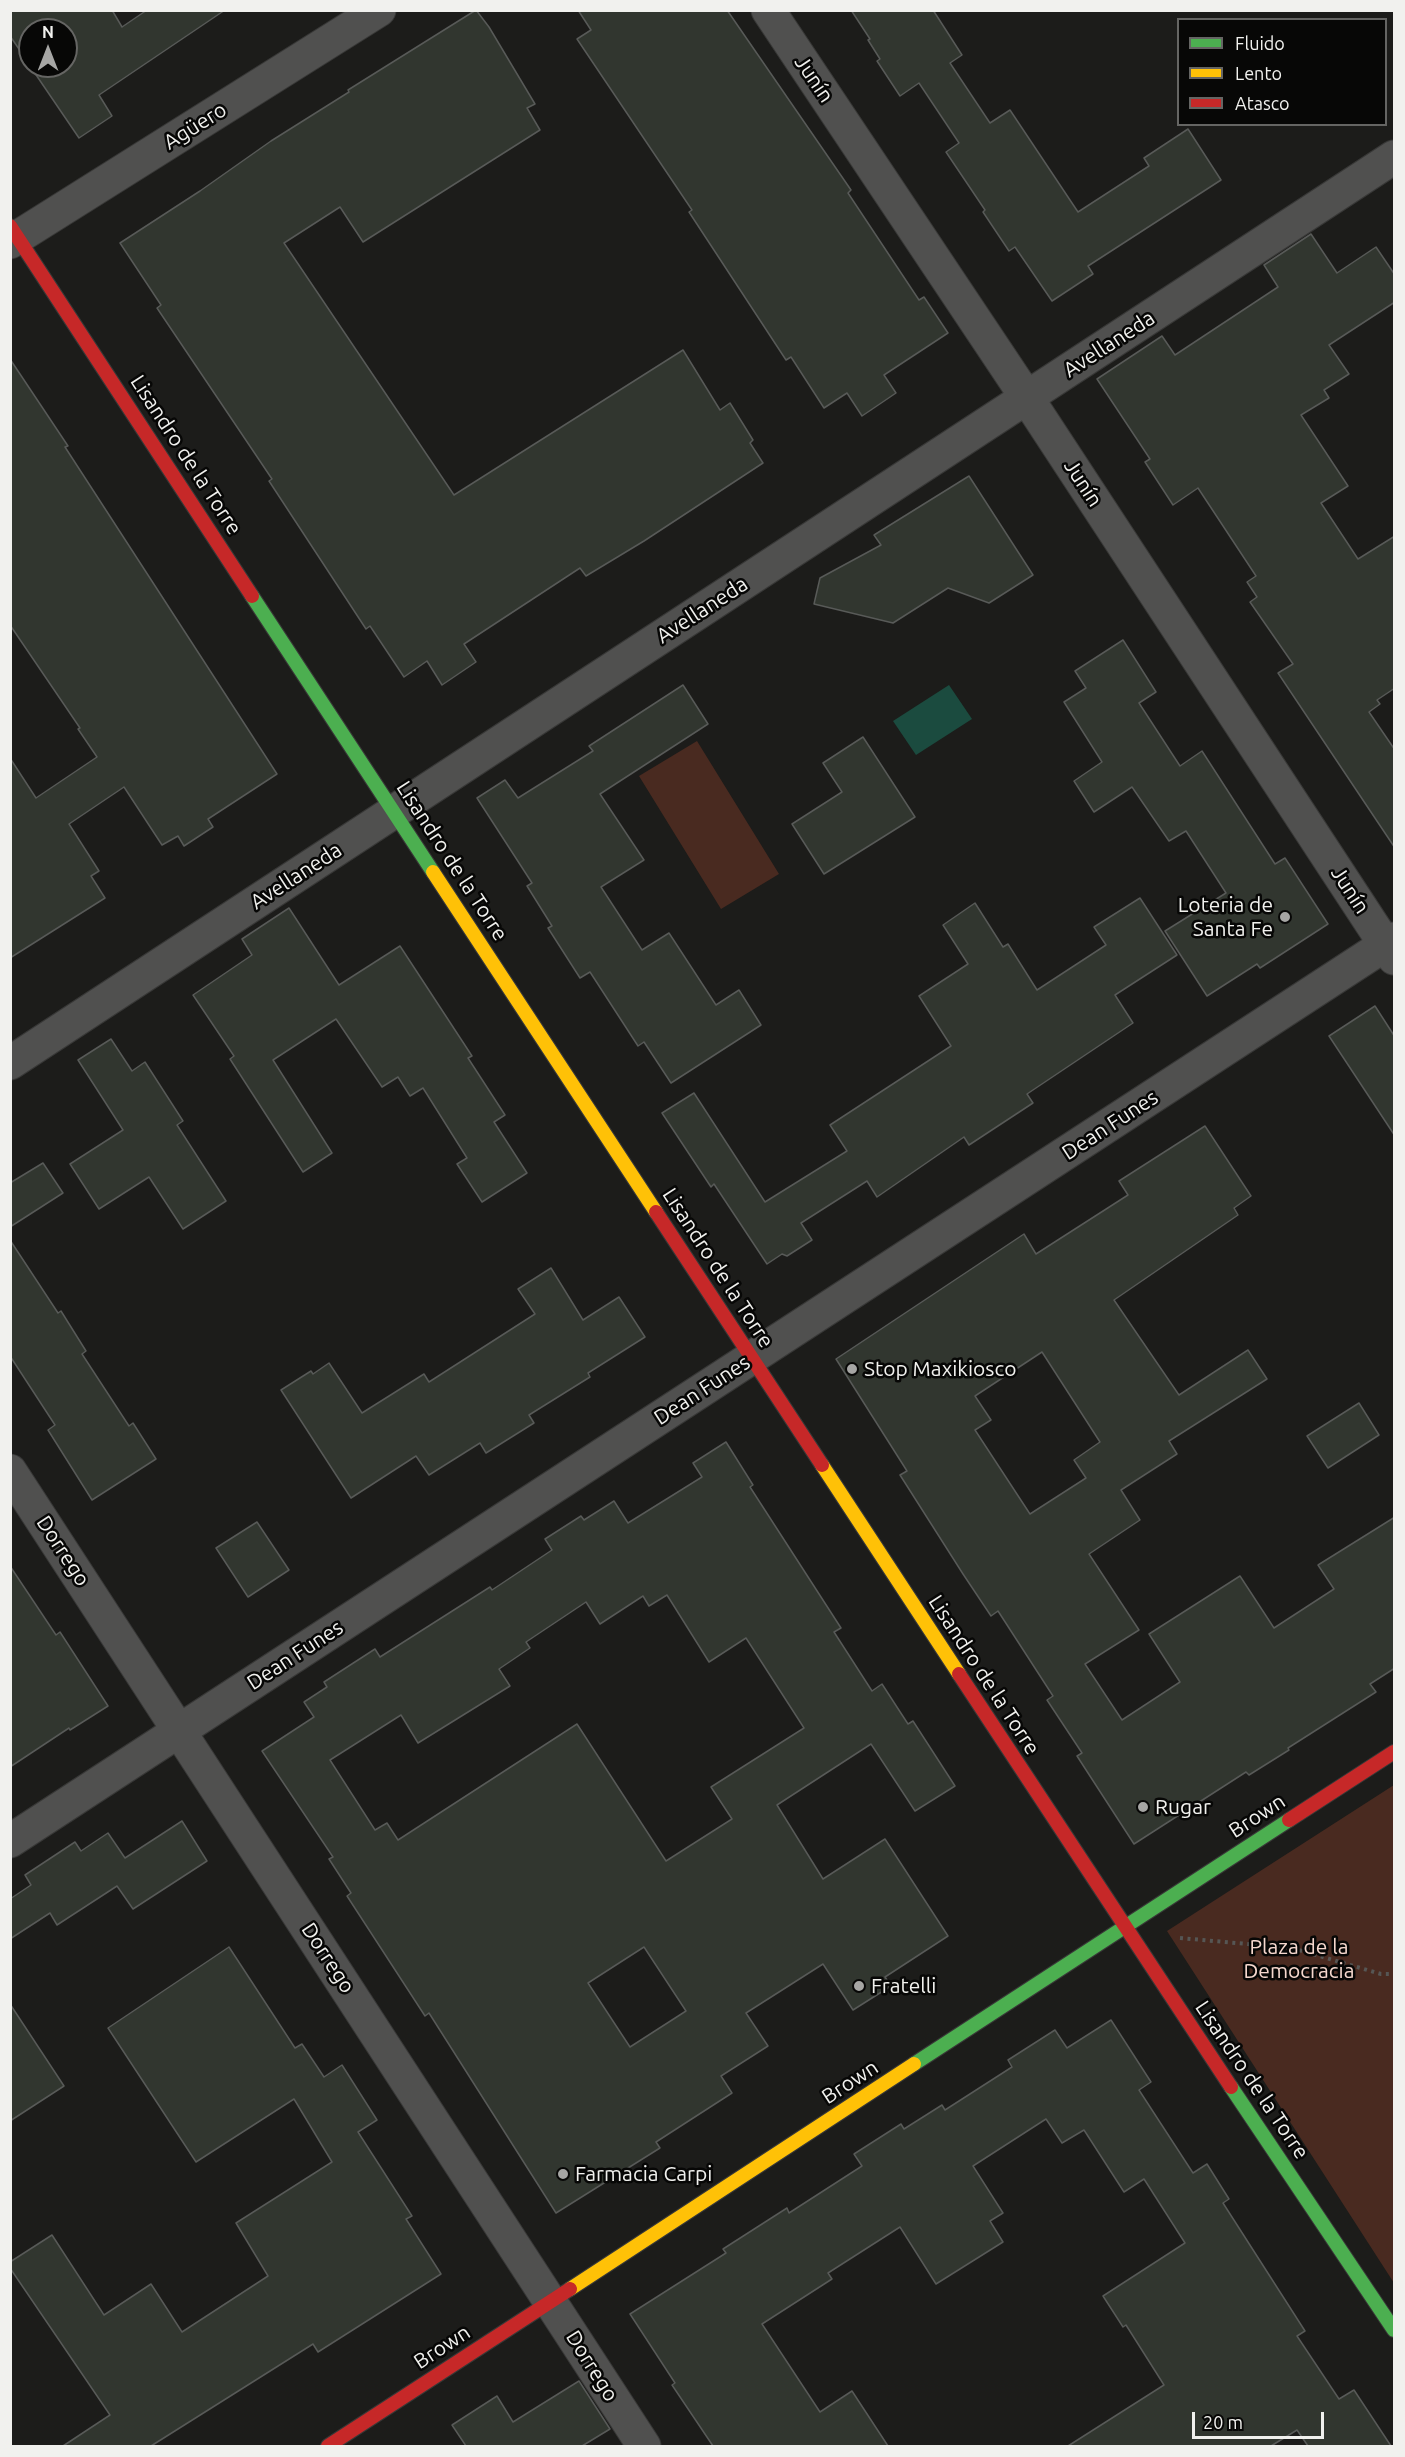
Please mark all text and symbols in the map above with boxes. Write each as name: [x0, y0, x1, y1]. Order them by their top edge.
north arrow: [18, 18, 78, 78]
legend: [1177, 18, 1387, 126]
text: N: [42, 23, 54, 41]
text: Fluido: [1235, 33, 1285, 53]
street label: Junín: [789, 51, 839, 107]
text: Lento: [1235, 63, 1282, 83]
text: Atasco: [1235, 93, 1290, 113]
street label: Agüero: [159, 97, 231, 155]
street label: Avellaneda: [1059, 305, 1159, 383]
street label: Lisandro de la Torre: [125, 370, 247, 540]
street label: Junín: [1058, 455, 1108, 511]
street label: Avellaneda: [652, 571, 752, 649]
street label: Lisandro de la Torre: [391, 776, 513, 946]
street label: Avellaneda: [246, 837, 346, 915]
street label: Junín: [1325, 862, 1375, 918]
place label: Loteria de Santa Fe: [1178, 892, 1273, 942]
marker: Loteria de Santa Fe: [1278, 910, 1292, 924]
street label: Dean Funes: [1057, 1085, 1163, 1165]
street label: Lisandro de la Torre: [657, 1183, 779, 1353]
street label: Dean Funes: [649, 1350, 755, 1430]
place label: Stop Maxikiosco: [864, 1356, 1016, 1382]
marker: Stop Maxikiosco: [845, 1362, 859, 1376]
street label: Dorrego: [31, 1511, 95, 1591]
street label: Lisandro de la Torre: [923, 1590, 1045, 1760]
street label: Dean Funes: [242, 1615, 348, 1695]
street label: Brown: [1224, 1789, 1290, 1843]
place label: Rugar: [1155, 1794, 1211, 1820]
marker: Rugar: [1136, 1800, 1150, 1814]
street label: Dorrego: [296, 1918, 360, 1998]
park label: Plaza de la Democracia: [1244, 1934, 1354, 1984]
place label: Fratelli: [871, 1973, 936, 1999]
marker: Fratelli: [852, 1979, 866, 1993]
street label: Lisandro de la Torre: [1190, 1996, 1314, 2164]
street label: Brown: [817, 2055, 883, 2109]
place label: Farmacia Carpi: [575, 2161, 712, 2187]
marker: Farmacia Carpi: [556, 2167, 570, 2181]
street label: Brown: [409, 2320, 475, 2374]
street label: Dorrego: [560, 2326, 624, 2406]
scale bar: [1195, 2400, 1327, 2438]
text: 20 m: [1203, 2412, 1243, 2432]

